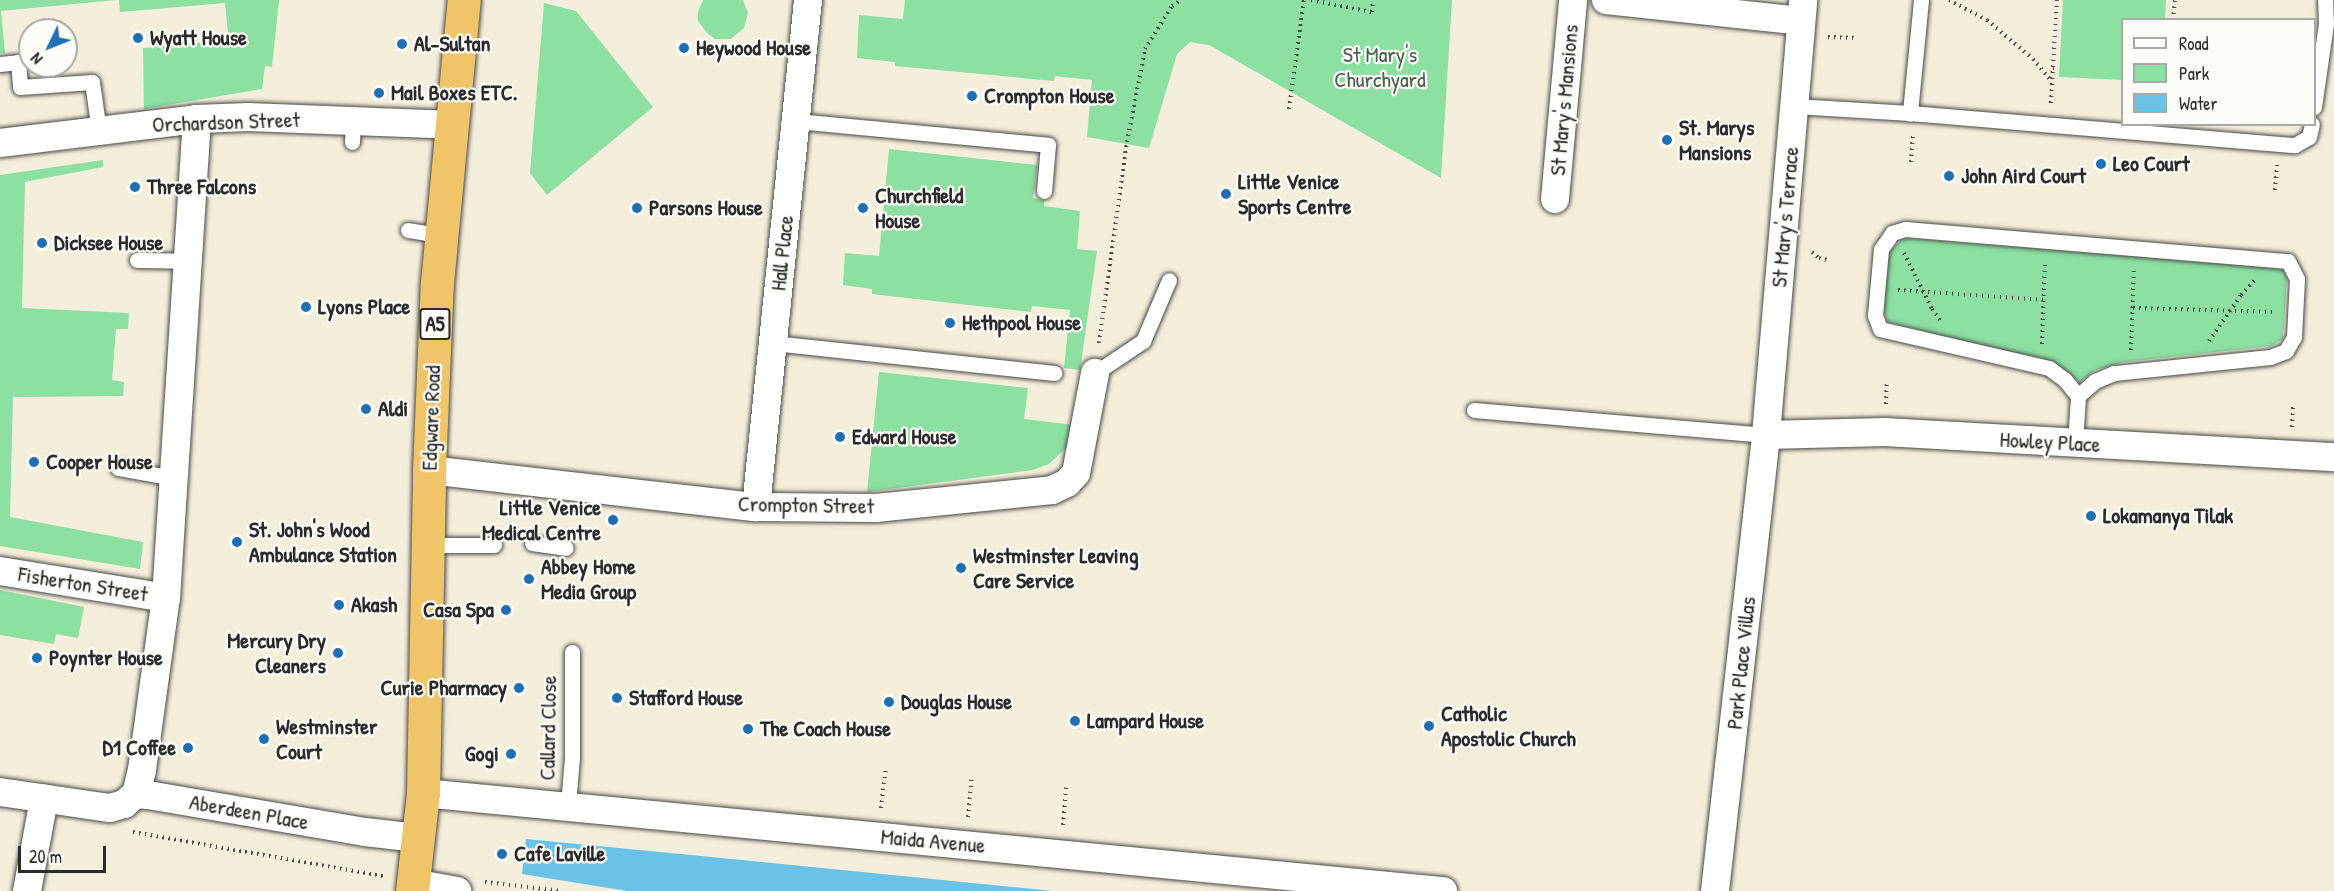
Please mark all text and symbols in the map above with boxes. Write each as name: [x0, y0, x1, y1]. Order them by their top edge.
north arrow: [18, 18, 78, 78]
legend: [2121, 18, 2316, 126]
street label: St Mary's Mansions: [1544, 23, 1584, 177]
place label: Wyatt House: [150, 25, 247, 51]
marker: Wyatt House: [131, 31, 145, 45]
place label: Al-Sultan: [414, 31, 490, 57]
text: Road: [2179, 31, 2209, 56]
place label: Heywood House: [696, 35, 811, 61]
marker: Al-Sultan: [395, 37, 409, 51]
marker: Heywood House: [677, 41, 691, 55]
park label: St Mary's Churchyard: [1334, 41, 1426, 92]
text: N: [25, 48, 47, 70]
text: Park: [2179, 61, 2209, 86]
place label: Mail Boxes ETC.: [391, 80, 517, 106]
place label: Crompton House: [984, 83, 1114, 109]
marker: Mail Boxes ETC.: [372, 86, 386, 100]
marker: Crompton House: [965, 89, 979, 103]
text: Water: [2179, 91, 2217, 116]
street label: Orchardson Street: [152, 106, 300, 138]
place label: St. Marys Mansions: [1679, 114, 1754, 166]
marker: St. Marys Mansions: [1660, 133, 1674, 147]
street label: St Mary's Terrace: [1766, 145, 1804, 289]
place label: Leo Court: [2113, 151, 2190, 177]
marker: Leo Court: [2094, 157, 2108, 171]
place label: John Aird Court: [1961, 163, 2086, 189]
place label: Little Venice Sports Centre: [1238, 168, 1351, 220]
marker: John Aird Court: [1942, 169, 1956, 183]
place label: Three Falcons: [147, 174, 256, 200]
marker: Three Falcons: [128, 180, 142, 194]
place label: Churchfield House: [875, 182, 963, 234]
marker: Little Venice Sports Centre: [1219, 187, 1233, 201]
place label: Parsons House: [649, 195, 763, 221]
marker: Parsons House: [630, 201, 644, 215]
marker: Churchfield House: [856, 201, 870, 215]
street label: Hall Place: [765, 214, 799, 292]
place label: Dicksee House: [54, 230, 163, 256]
marker: Dicksee House: [35, 236, 49, 250]
place label: Lyons Place: [318, 294, 410, 320]
marker: Lyons Place: [299, 300, 313, 314]
road number: A5: [418, 306, 452, 342]
place label: Hethpool House: [962, 310, 1081, 336]
marker: Hethpool House: [943, 316, 957, 330]
street label: Edgware Road: [416, 365, 446, 471]
place label: Aldi: [378, 396, 408, 422]
marker: Aldi: [359, 402, 373, 416]
place label: Edward House: [852, 424, 956, 450]
street label: Howley Place: [1999, 426, 2101, 458]
marker: Edward House: [833, 430, 847, 444]
place label: Cooper House: [46, 449, 153, 475]
marker: Cooper House: [27, 455, 41, 469]
street label: Crompton Street: [738, 491, 874, 519]
place label: Little Venice Medical Centre: [482, 494, 601, 546]
place label: Lokamanya Tilak: [2103, 503, 2233, 529]
marker: Lokamanya Tilak: [2084, 509, 2098, 523]
marker: Little Venice Medical Centre: [606, 513, 620, 527]
place label: St. John's Wood Ambulance Station: [249, 516, 397, 568]
marker: St. John's Wood Ambulance Station: [230, 535, 244, 549]
place label: Westminster Leaving Care Service: [973, 542, 1139, 594]
place label: Abbey Home Media Group: [541, 553, 636, 604]
street label: Fisherton Street: [16, 561, 150, 607]
marker: Westminster Leaving Care Service: [954, 561, 968, 575]
marker: Abbey Home Media Group: [522, 572, 536, 586]
place label: Akash: [351, 592, 397, 618]
street label: Park Place Villas: [1721, 595, 1761, 731]
place label: Casa Spa: [423, 597, 494, 623]
marker: Akash: [332, 598, 346, 612]
marker: Casa Spa: [499, 603, 513, 617]
place label: Mercury Dry Cleaners: [227, 627, 326, 678]
place label: Poynter House: [49, 645, 163, 671]
marker: Mercury Dry Cleaners: [331, 646, 345, 660]
marker: Poynter House: [30, 651, 44, 665]
place label: Curie Pharmacy: [381, 675, 507, 701]
street label: Callard Close: [534, 675, 562, 781]
marker: Curie Pharmacy: [512, 681, 526, 695]
place label: Stafford House: [629, 685, 743, 711]
place label: Douglas House: [901, 689, 1012, 715]
marker: Stafford House: [610, 691, 624, 705]
marker: Douglas House: [882, 695, 896, 709]
place label: Catholic Apostolic Church: [1441, 700, 1576, 752]
place label: Lampard House: [1087, 708, 1204, 734]
place label: Westminster Court: [276, 713, 377, 764]
marker: Lampard House: [1068, 714, 1082, 728]
place label: The Coach House: [760, 716, 891, 742]
marker: Catholic Apostolic Church: [1422, 719, 1436, 733]
marker: The Coach House: [741, 722, 755, 736]
marker: Westminster Court: [257, 732, 271, 746]
place label: D1 Coffee: [103, 735, 176, 761]
marker: D1 Coffee: [181, 741, 195, 755]
place label: Gogi: [465, 741, 499, 767]
marker: Gogi: [504, 747, 518, 761]
street label: Aberdeen Place: [187, 789, 311, 835]
street label: Maida Avenue: [880, 823, 986, 859]
scale bar: [21, 834, 110, 872]
place label: Cafe Laville: [514, 841, 605, 867]
text: 20 m: [29, 844, 62, 869]
marker: Cafe Laville: [495, 847, 509, 861]

